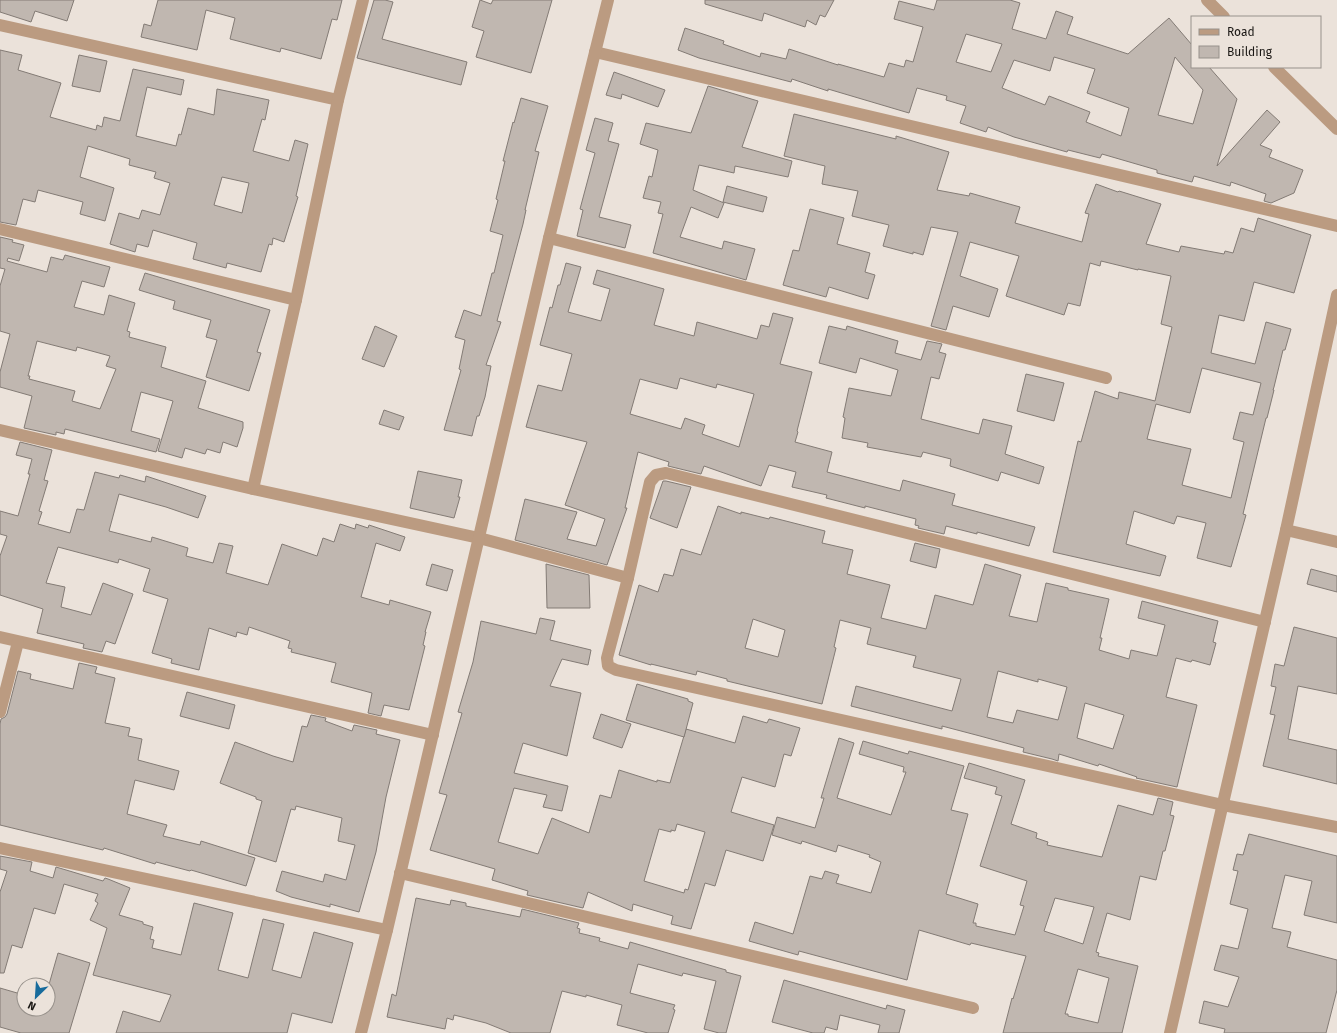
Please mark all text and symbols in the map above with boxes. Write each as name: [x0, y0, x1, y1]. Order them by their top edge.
legend: [1191, 16, 1321, 68]
text: Road: [1227, 25, 1255, 39]
text: Building: [1227, 45, 1273, 59]
north arrow: [16, 977, 56, 1017]
text: N: [26, 998, 38, 1013]

